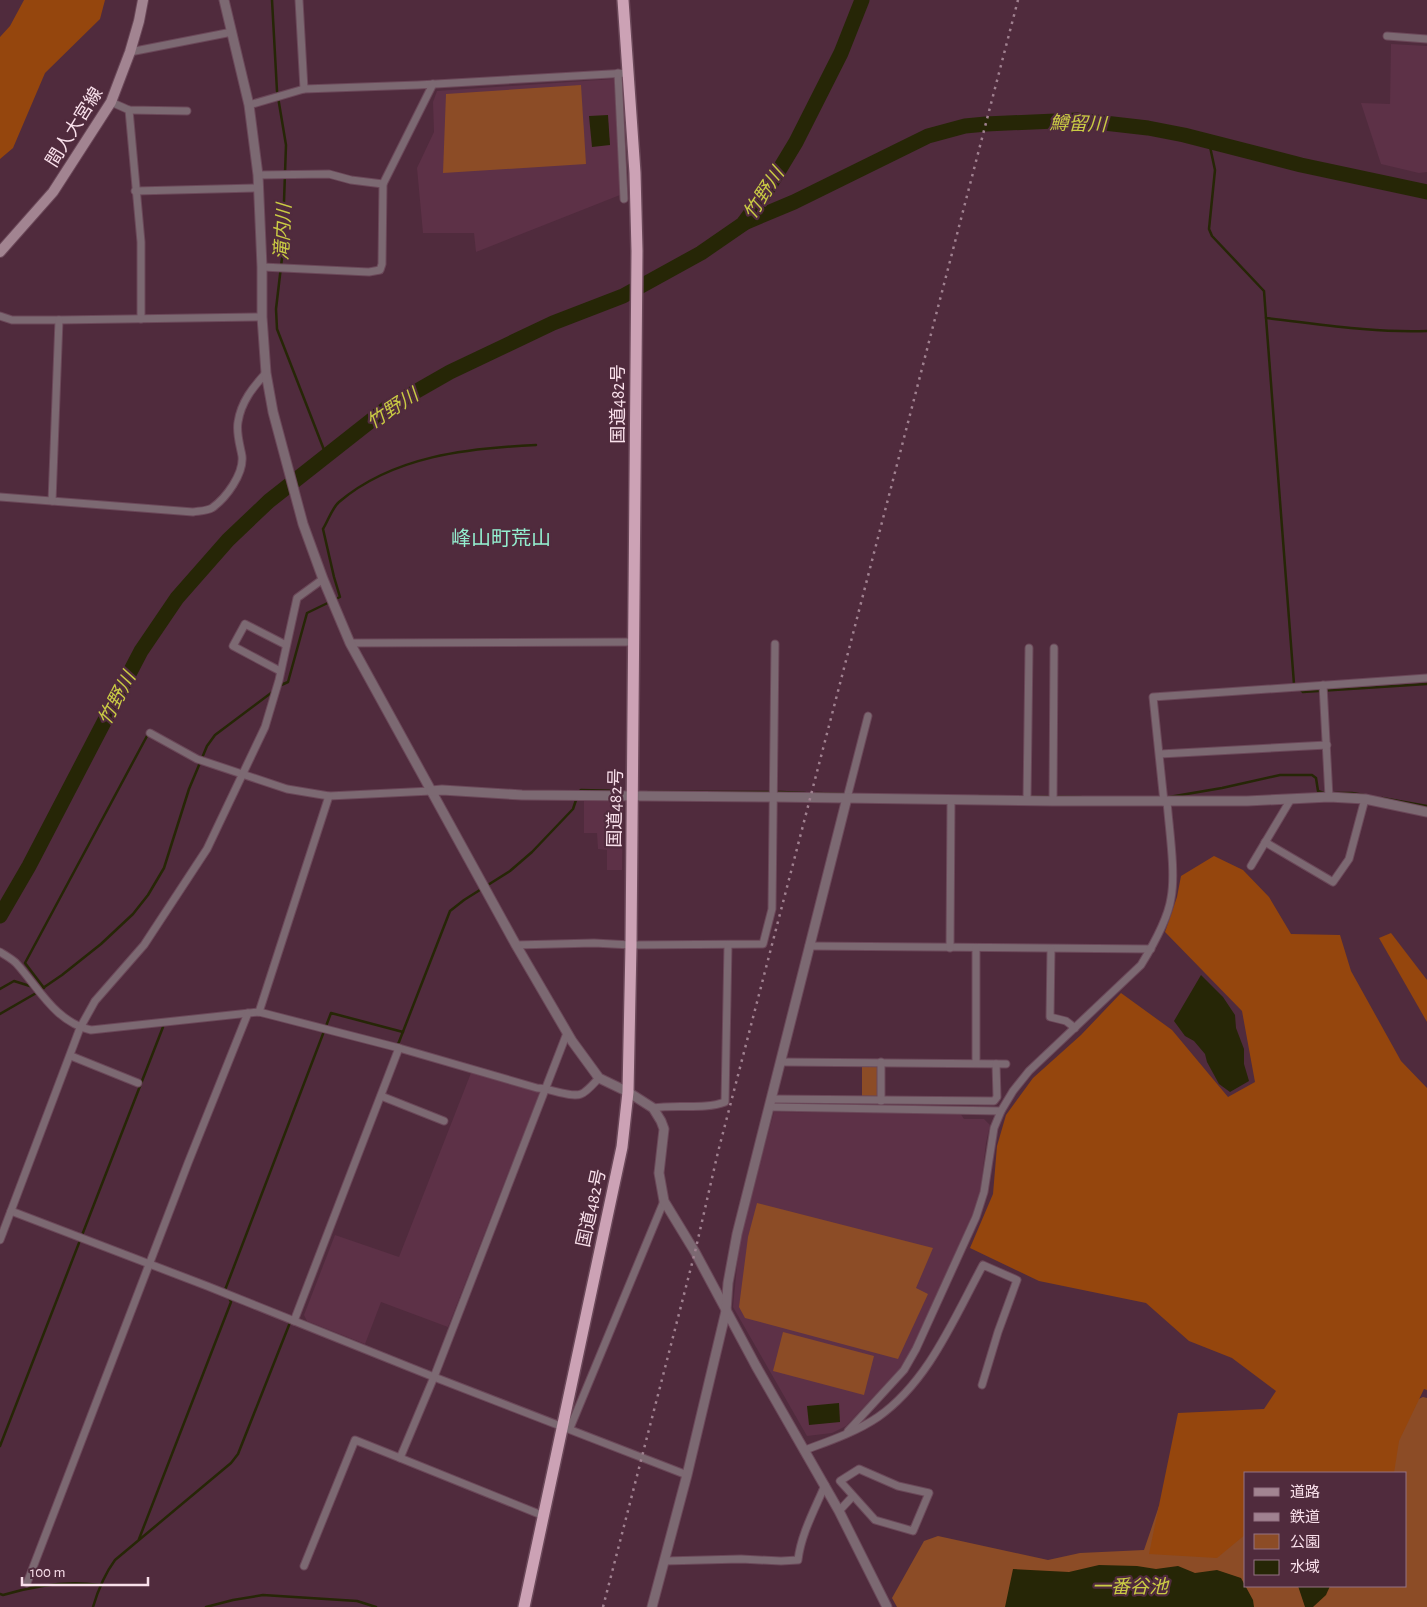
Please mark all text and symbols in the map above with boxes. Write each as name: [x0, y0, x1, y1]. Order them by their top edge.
street label: 間人大宮線: [42, 84, 106, 170]
water label: 鱒留川: [1049, 113, 1109, 135]
water label: 竹野川: [740, 163, 789, 223]
water label: 滝内川: [272, 201, 295, 261]
street label: 国道482号: [608, 364, 628, 444]
water label: 竹野川: [363, 384, 424, 433]
district label: 峰山町荒山: [451, 528, 551, 549]
water label: 竹野川: [95, 667, 140, 728]
street label: 国道482号: [604, 768, 626, 848]
street label: 国道482号: [573, 1167, 609, 1249]
legend: [1244, 1472, 1407, 1587]
text: 道路: [1290, 1484, 1320, 1500]
text: 鉄道: [1290, 1509, 1320, 1525]
text: 公園: [1290, 1534, 1320, 1550]
scale bar: [22, 1554, 149, 1586]
text: 水域: [1290, 1559, 1320, 1575]
text: 100 m: [30, 1565, 65, 1580]
water label: 一番谷池: [1092, 1577, 1170, 1597]

